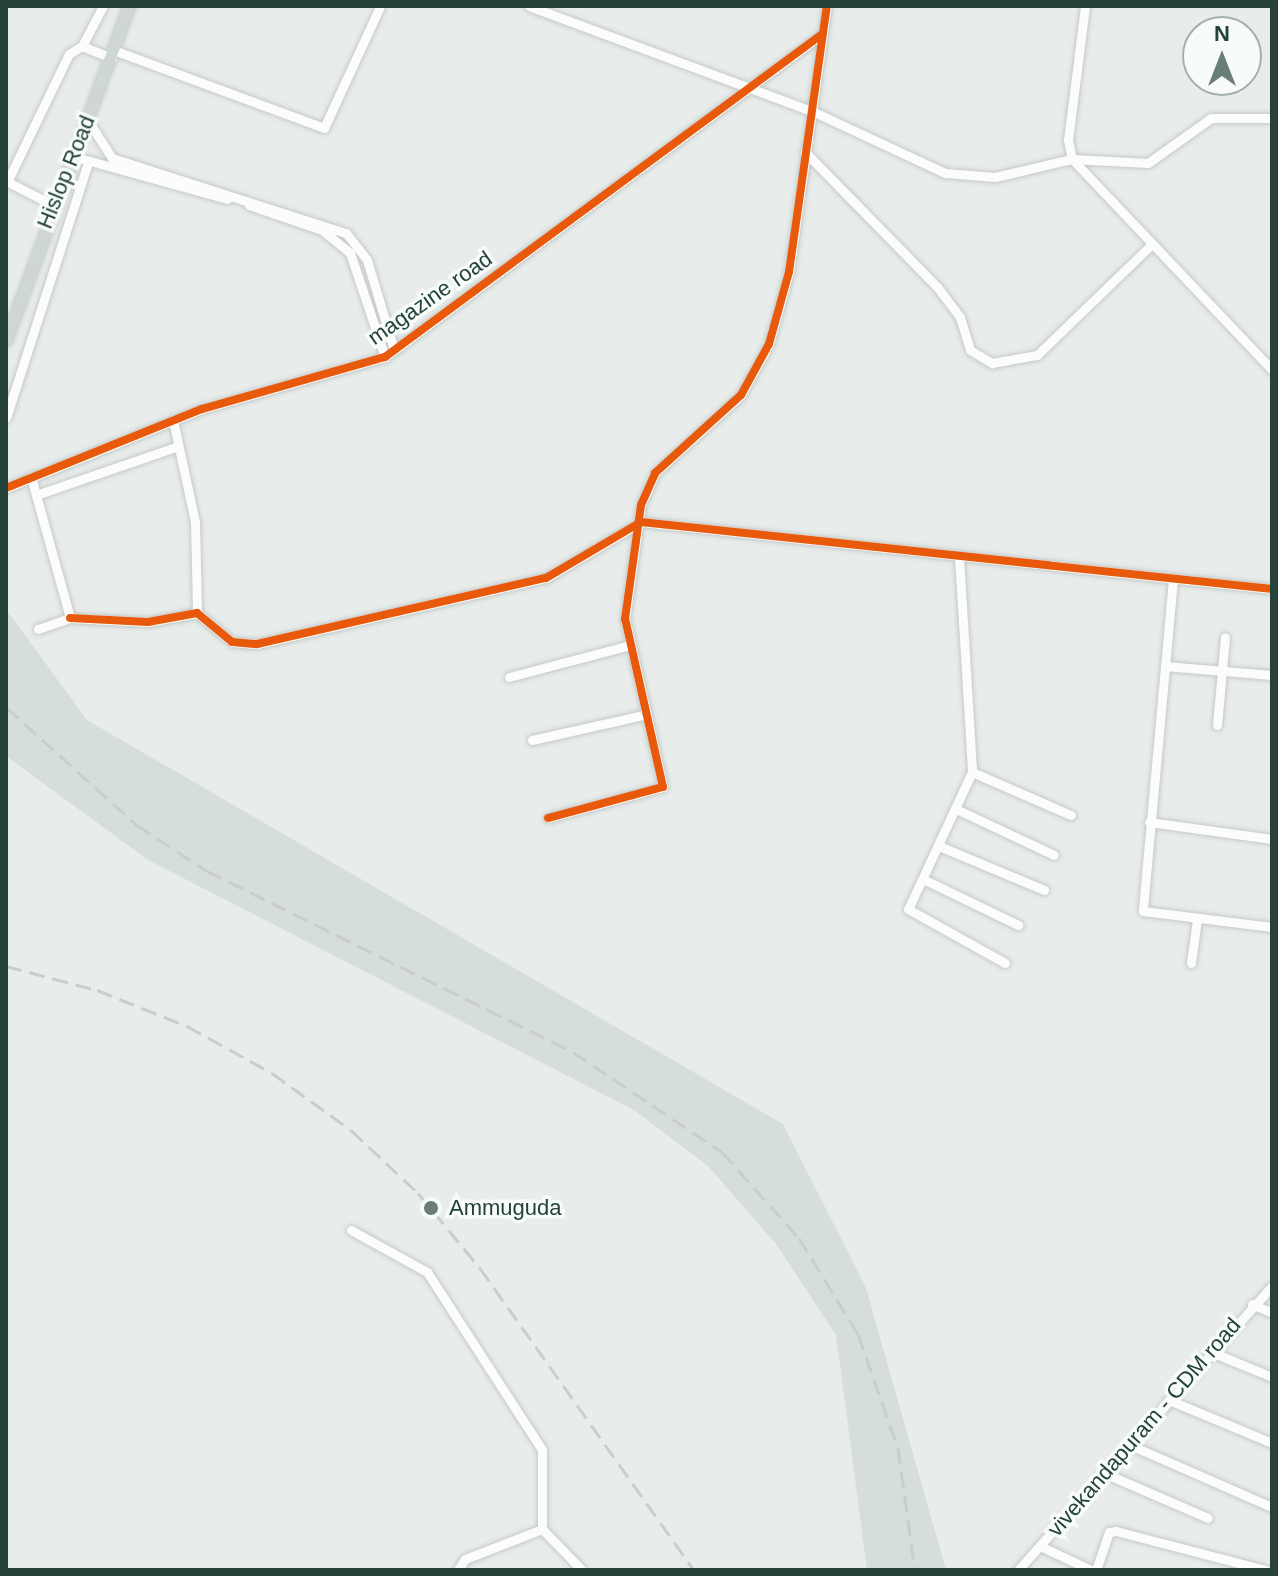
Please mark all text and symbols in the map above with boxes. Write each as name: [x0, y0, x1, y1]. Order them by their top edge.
north arrow: [1182, 16, 1262, 96]
text: N: [1214, 21, 1230, 46]
street label: Hislop Road: [31, 111, 101, 233]
street label: magazine road: [363, 245, 497, 351]
place label: Ammuguda: [449, 1195, 562, 1221]
marker: Ammuguda: [420, 1197, 442, 1219]
street label: vivekandapuram - CDM road: [1042, 1312, 1246, 1542]

